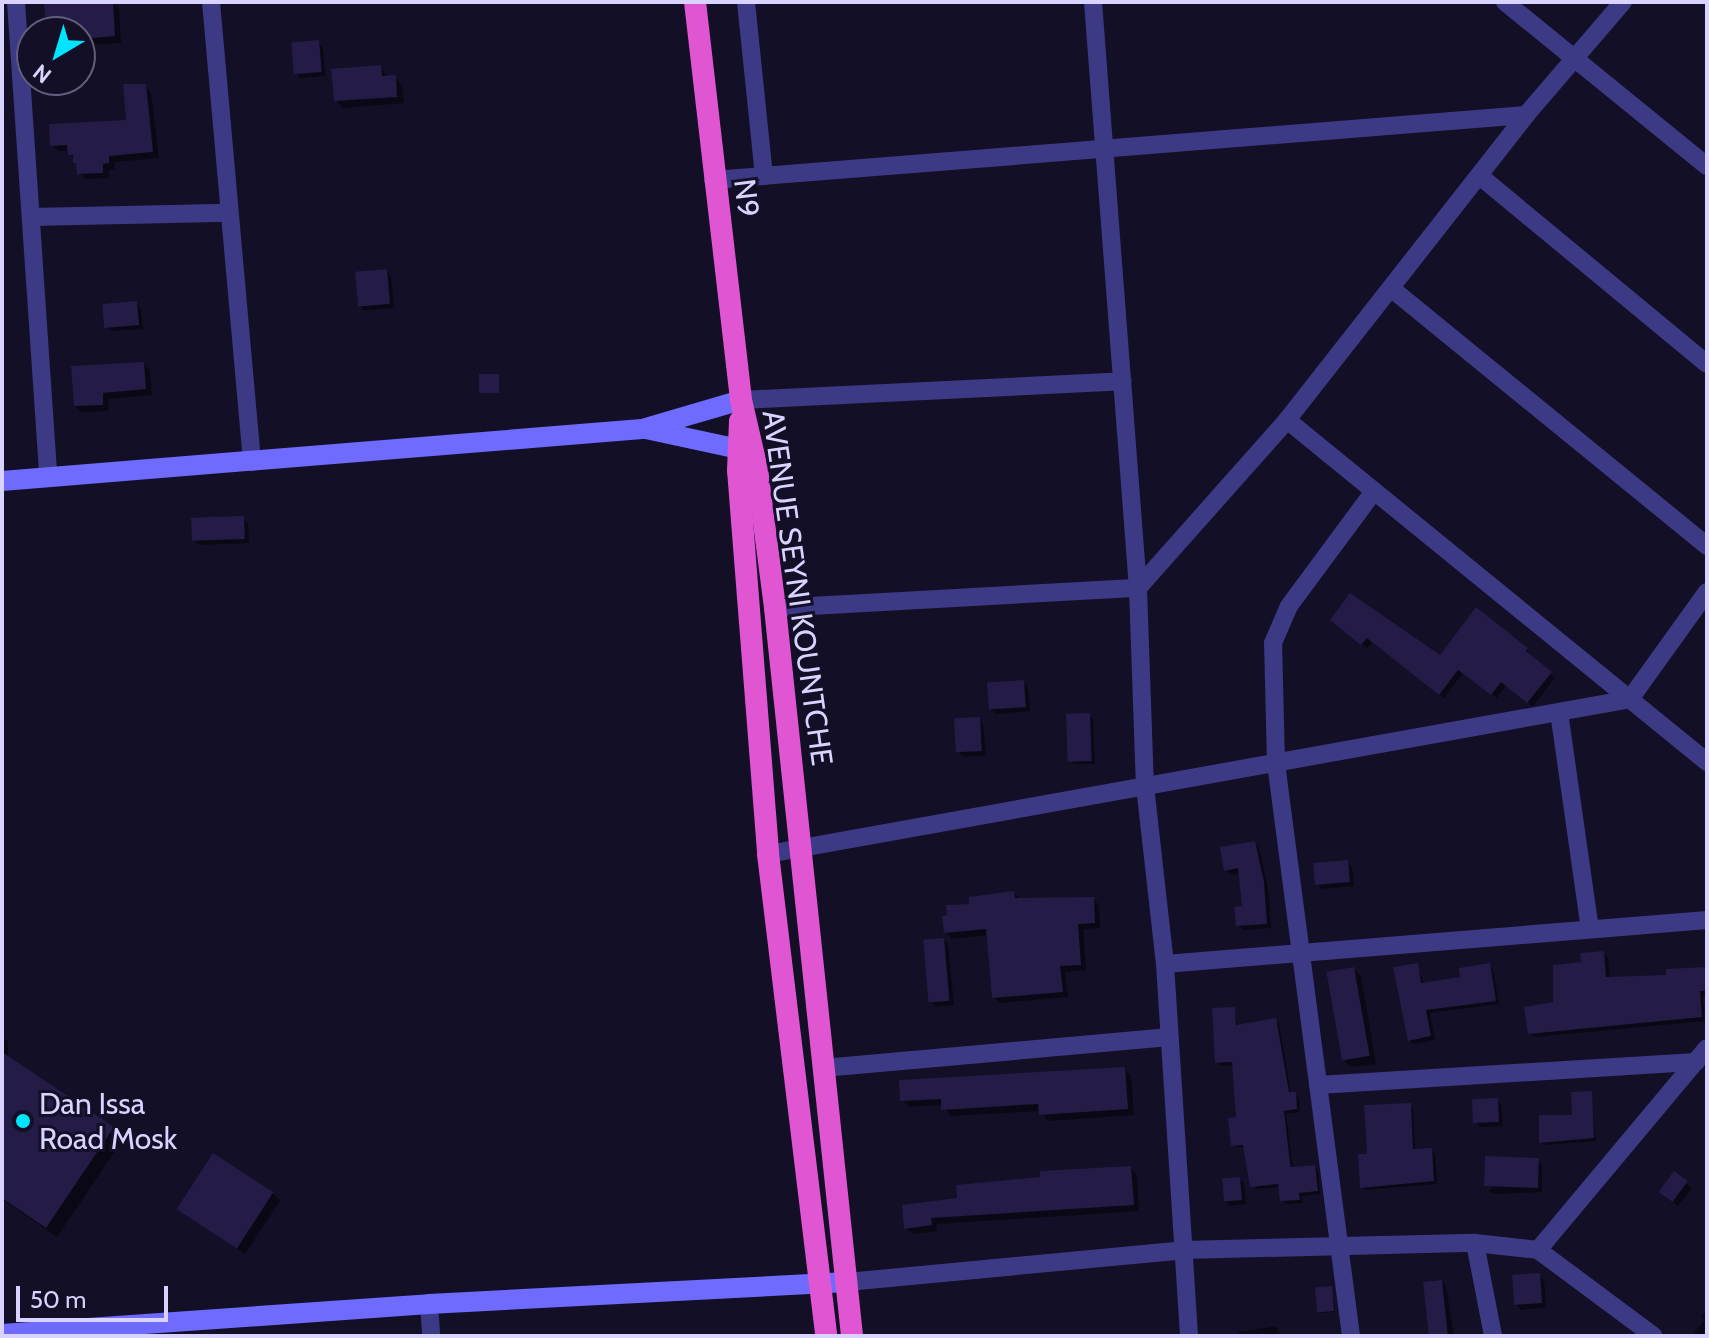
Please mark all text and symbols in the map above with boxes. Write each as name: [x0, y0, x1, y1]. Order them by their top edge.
north arrow: [16, 16, 96, 96]
text: N: [28, 58, 57, 89]
street label: N9: [726, 177, 766, 219]
street label: AVENUE SEYNI KOUNTCHE: [754, 408, 840, 768]
place label: Dan Issa Road Mosk: [39, 1086, 177, 1156]
marker: Dan Issa Road Mosk: [14, 1112, 32, 1130]
scale bar: [20, 1270, 172, 1320]
text: 50 m: [30, 1285, 86, 1314]

